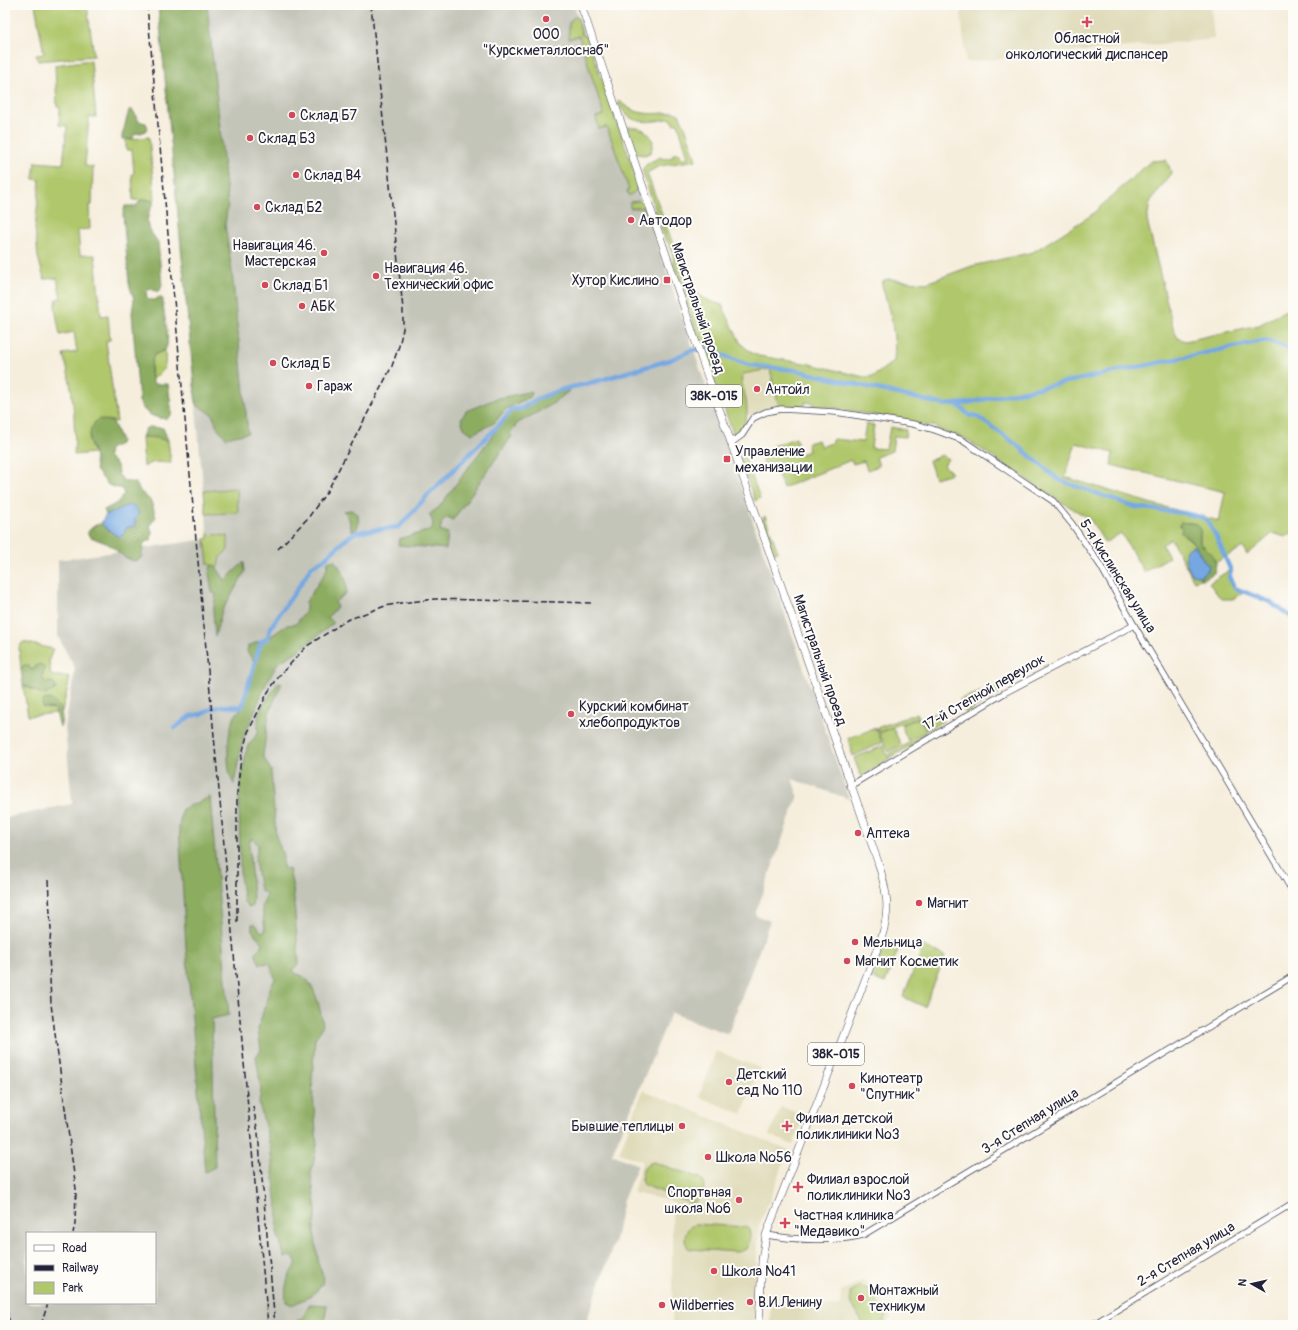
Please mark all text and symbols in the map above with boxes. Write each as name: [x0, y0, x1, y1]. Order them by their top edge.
marker: ООО "Курскметаллоснаб": [541, 14, 551, 24]
marker: Областной онкологический диспансер: [1081, 16, 1093, 28]
place label: ООО "Курскметаллоснаб": [483, 26, 609, 59]
place label: Областной онкологический диспансер: [1006, 30, 1169, 63]
place label: Склад Б7: [300, 107, 358, 124]
marker: Склад Б7: [287, 110, 297, 120]
place label: Склад Б3: [258, 130, 316, 147]
marker: Склад Б3: [245, 133, 255, 143]
place label: Склад В4: [304, 167, 361, 184]
marker: Склад В4: [291, 170, 301, 180]
place label: Склад Б2: [265, 199, 323, 216]
marker: Склад Б2: [252, 202, 262, 212]
place label: Автодор: [639, 212, 692, 229]
marker: Автодор: [626, 215, 636, 225]
place label: Навигация 46. Мастерская: [232, 237, 316, 270]
street label: Магистральный проезд: [668, 240, 729, 376]
marker: Навигация 46. Мастерская: [319, 248, 329, 258]
place label: Навигация 46. Технический офис: [384, 260, 494, 293]
marker: Навигация 46. Технический офис: [371, 271, 381, 281]
place label: Хутор Кислино: [572, 272, 659, 289]
marker: Хутор Кислино: [662, 275, 672, 285]
place label: Склад Б1: [273, 277, 328, 294]
marker: Склад Б1: [260, 280, 270, 290]
place label: АБК: [310, 298, 336, 315]
marker: АБК: [297, 301, 307, 311]
place label: Склад Б: [281, 355, 331, 372]
marker: Склад Б: [268, 358, 278, 368]
place label: Гараж: [317, 378, 352, 395]
marker: Гараж: [304, 381, 314, 391]
place label: Антойл: [765, 381, 810, 398]
marker: Антойл: [752, 384, 762, 394]
road number: 38К-015: [686, 385, 742, 407]
place label: Управление механизации: [735, 443, 812, 476]
marker: Управление механизации: [722, 454, 732, 464]
street label: 5-я Кислинская улица: [1076, 516, 1160, 636]
street label: Магистральный проезд: [790, 592, 851, 728]
street label: 17-й Степной переулок: [920, 650, 1048, 734]
place label: Курский комбинат хлебопродуктов: [579, 698, 689, 731]
marker: Курский комбинат хлебопродуктов: [566, 709, 576, 719]
place label: Аптека: [866, 825, 910, 842]
marker: Аптека: [853, 828, 863, 838]
place label: Магнит: [927, 895, 969, 912]
marker: Магнит: [914, 898, 924, 908]
place label: Мельница: [863, 934, 922, 951]
marker: Мельница: [850, 937, 860, 947]
place label: Магнит Косметик: [855, 953, 959, 970]
marker: Магнит Косметик: [842, 956, 852, 966]
road number: 38К-015: [808, 1043, 864, 1065]
place label: Детский сад № 110: [736, 1066, 803, 1099]
place label: Кинотеатр "Спутник": [860, 1070, 923, 1103]
marker: Детский сад № 110: [724, 1077, 734, 1087]
marker: Кинотеатр "Спутник": [847, 1081, 857, 1091]
street label: 3-я Степная улица: [978, 1084, 1082, 1158]
place label: Филиал детской поликлиники №3: [796, 1110, 900, 1143]
place label: Бывшие теплицы: [571, 1118, 674, 1135]
marker: Филиал детской поликлиники №3: [781, 1120, 793, 1132]
marker: Бывшие теплицы: [677, 1121, 687, 1131]
place label: Школа №56: [716, 1149, 792, 1166]
marker: Школа №56: [703, 1152, 713, 1162]
place label: Филиал взрослой поликлиники №3: [807, 1171, 911, 1204]
marker: Филиал взрослой поликлиники №3: [792, 1181, 804, 1193]
place label: Спортвная школа №6: [664, 1184, 731, 1217]
marker: Спортвная школа №6: [734, 1195, 744, 1205]
place label: Частная клиника "Медавико": [794, 1207, 894, 1240]
marker: Частная клиника "Медавико": [779, 1217, 791, 1229]
street label: 2-я Степная улица: [1134, 1218, 1238, 1290]
legend: [26, 1232, 156, 1304]
text: Road: [62, 1241, 87, 1256]
text: Railway: [62, 1261, 98, 1276]
place label: Школа №41: [722, 1263, 796, 1280]
north arrow: [1232, 1264, 1272, 1304]
marker: Школа №41: [709, 1266, 719, 1276]
text: N: [1236, 1278, 1250, 1287]
text: Park: [62, 1281, 83, 1296]
place label: Монтажный техникум: [869, 1282, 939, 1315]
marker: Монтажный техникум: [856, 1293, 866, 1303]
place label: В.И.Ленину: [758, 1294, 822, 1311]
place label: Wildberries: [670, 1297, 735, 1314]
marker: В.И.Ленину: [745, 1297, 755, 1307]
marker: Wildberries: [657, 1300, 667, 1310]

